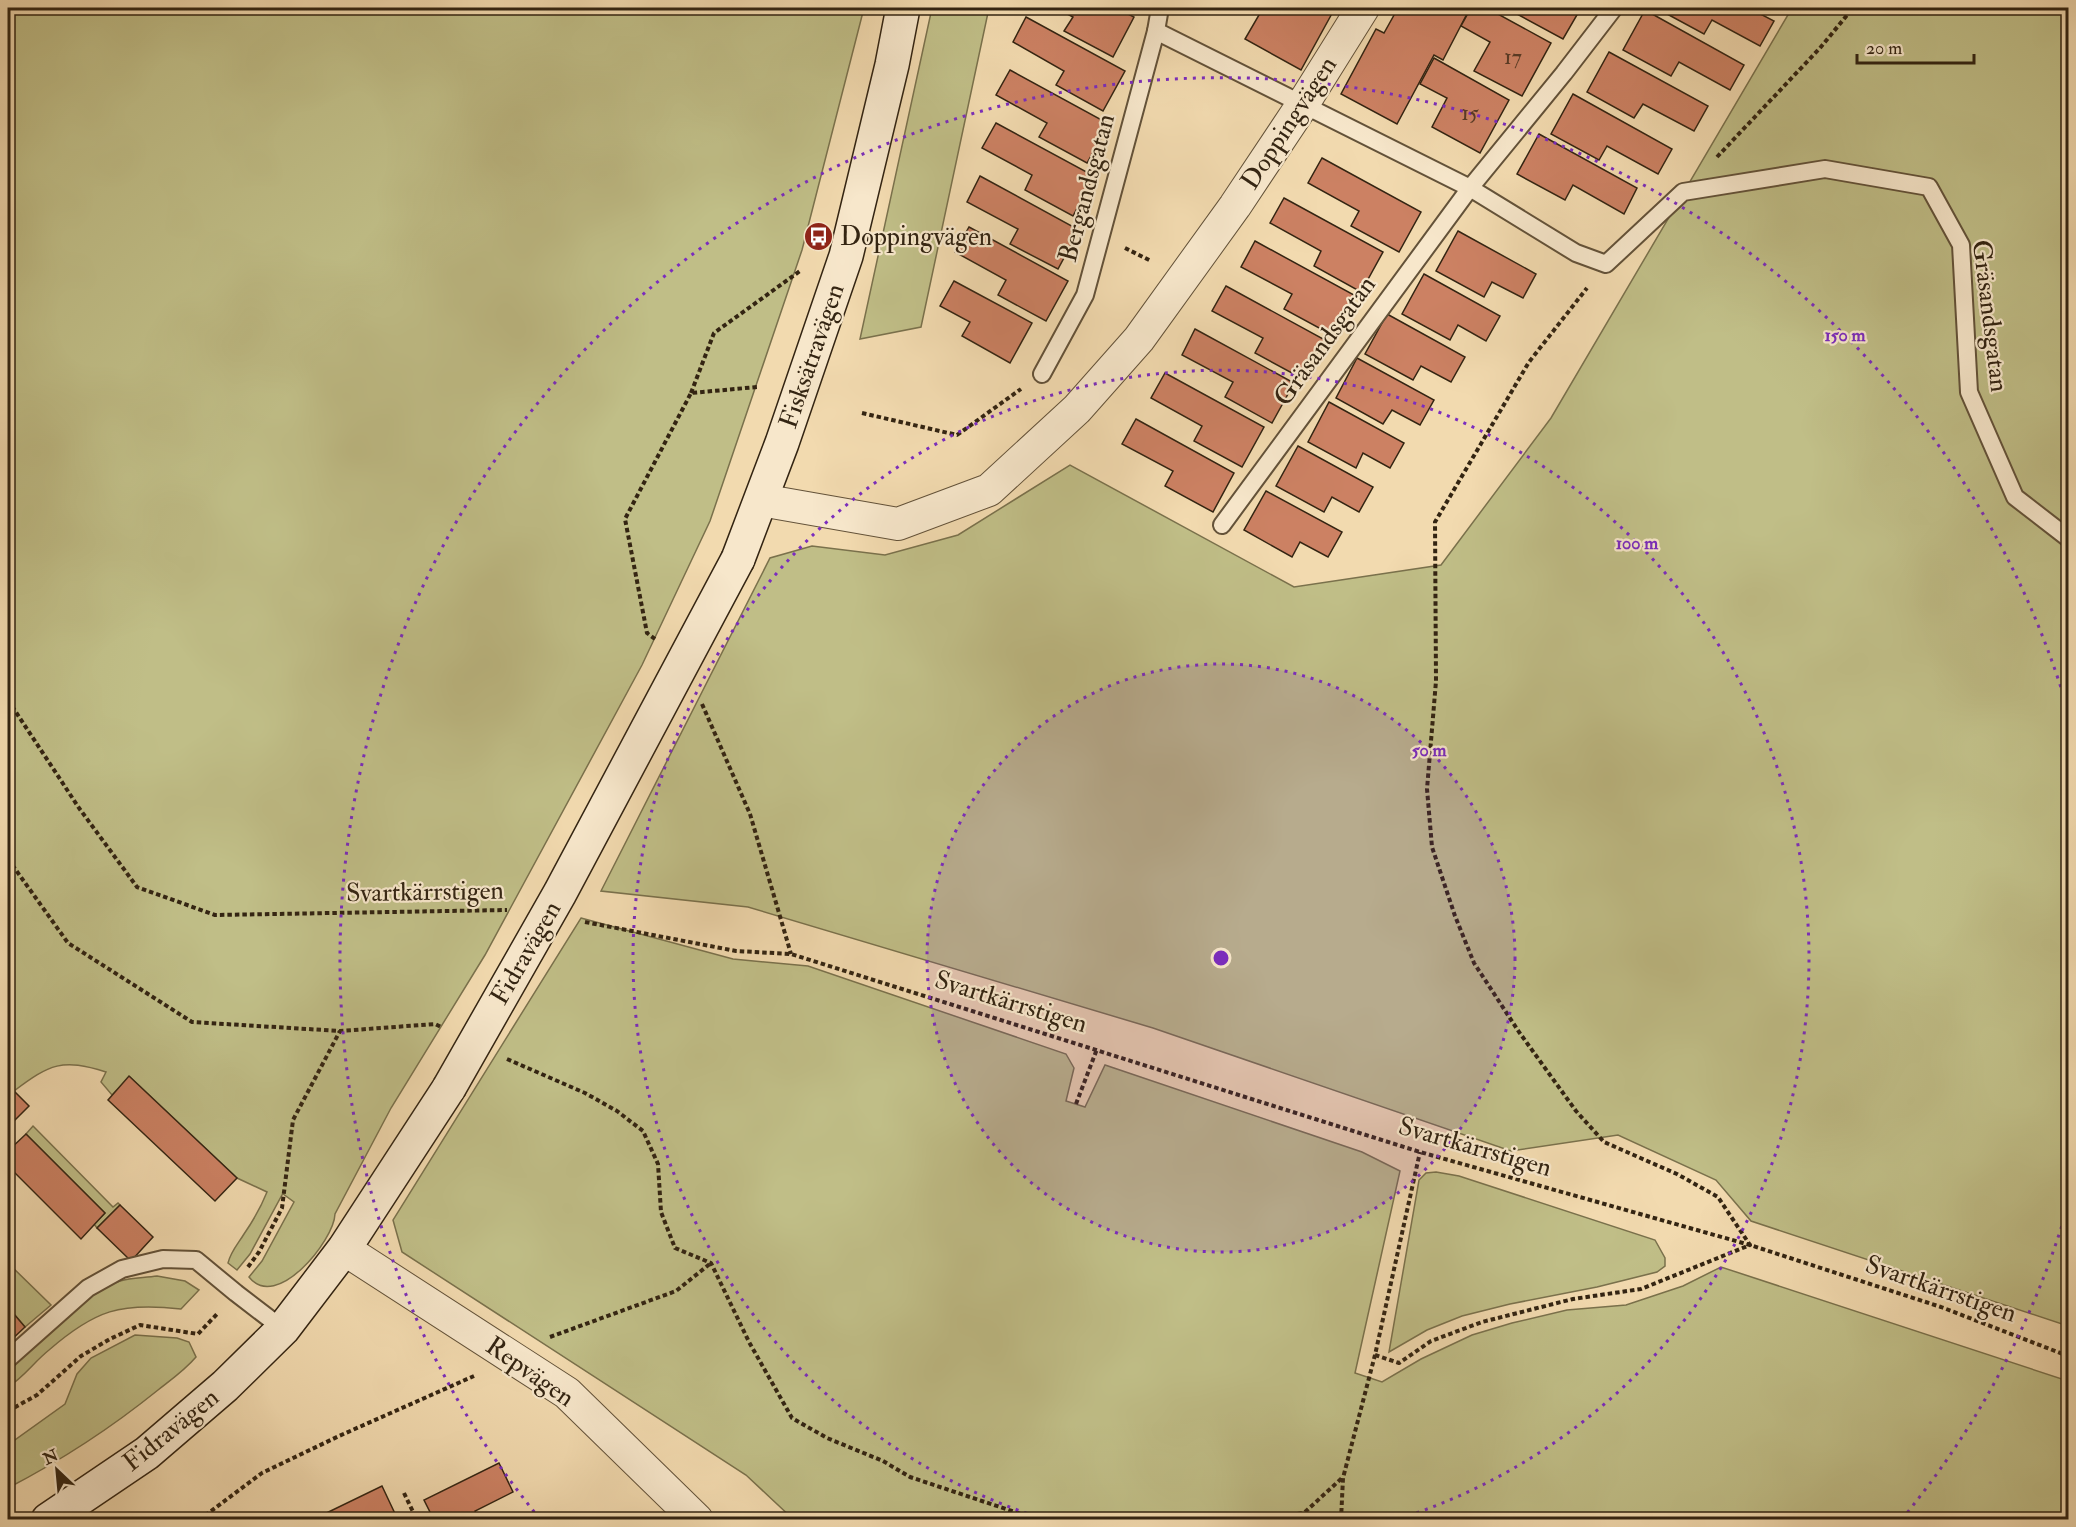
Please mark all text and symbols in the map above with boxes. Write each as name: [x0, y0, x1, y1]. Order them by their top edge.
scale bar: [1857, 27, 1974, 65]
text: 20 m: [1866, 37, 1902, 60]
house number: 17: [1504, 43, 1522, 71]
street label: Doppingvägen: [1234, 50, 1345, 196]
house number: 15: [1461, 99, 1479, 127]
street label: Bergandsgatan: [1052, 110, 1122, 266]
bus stop icon: Doppingvägen: [803, 221, 835, 253]
place label: Doppingvägen: [840, 221, 992, 254]
street label: Gräsandsgatan: [1965, 238, 2015, 394]
street label: Gräsandsgatan: [1267, 270, 1383, 412]
street label: Fisksätravägen: [772, 279, 852, 433]
text: 150 m: [1824, 324, 1867, 347]
text: 100 m: [1616, 532, 1659, 555]
text: 50 m: [1412, 739, 1447, 762]
street label: Svartkärrstigen: [346, 875, 504, 909]
street label: Fidravägen: [484, 895, 568, 1011]
centre of rings: [1211, 948, 1231, 968]
street label: Svartkärrstigen: [931, 964, 1091, 1040]
street label: Svartkärrstigen: [1395, 1110, 1555, 1184]
street label: Svartkärrstigen: [1861, 1248, 2021, 1330]
street label: Repvägen: [479, 1330, 581, 1415]
street label: Fidravägen: [116, 1382, 226, 1478]
north arrow: [27, 1440, 87, 1500]
text: N: [39, 1445, 62, 1470]

